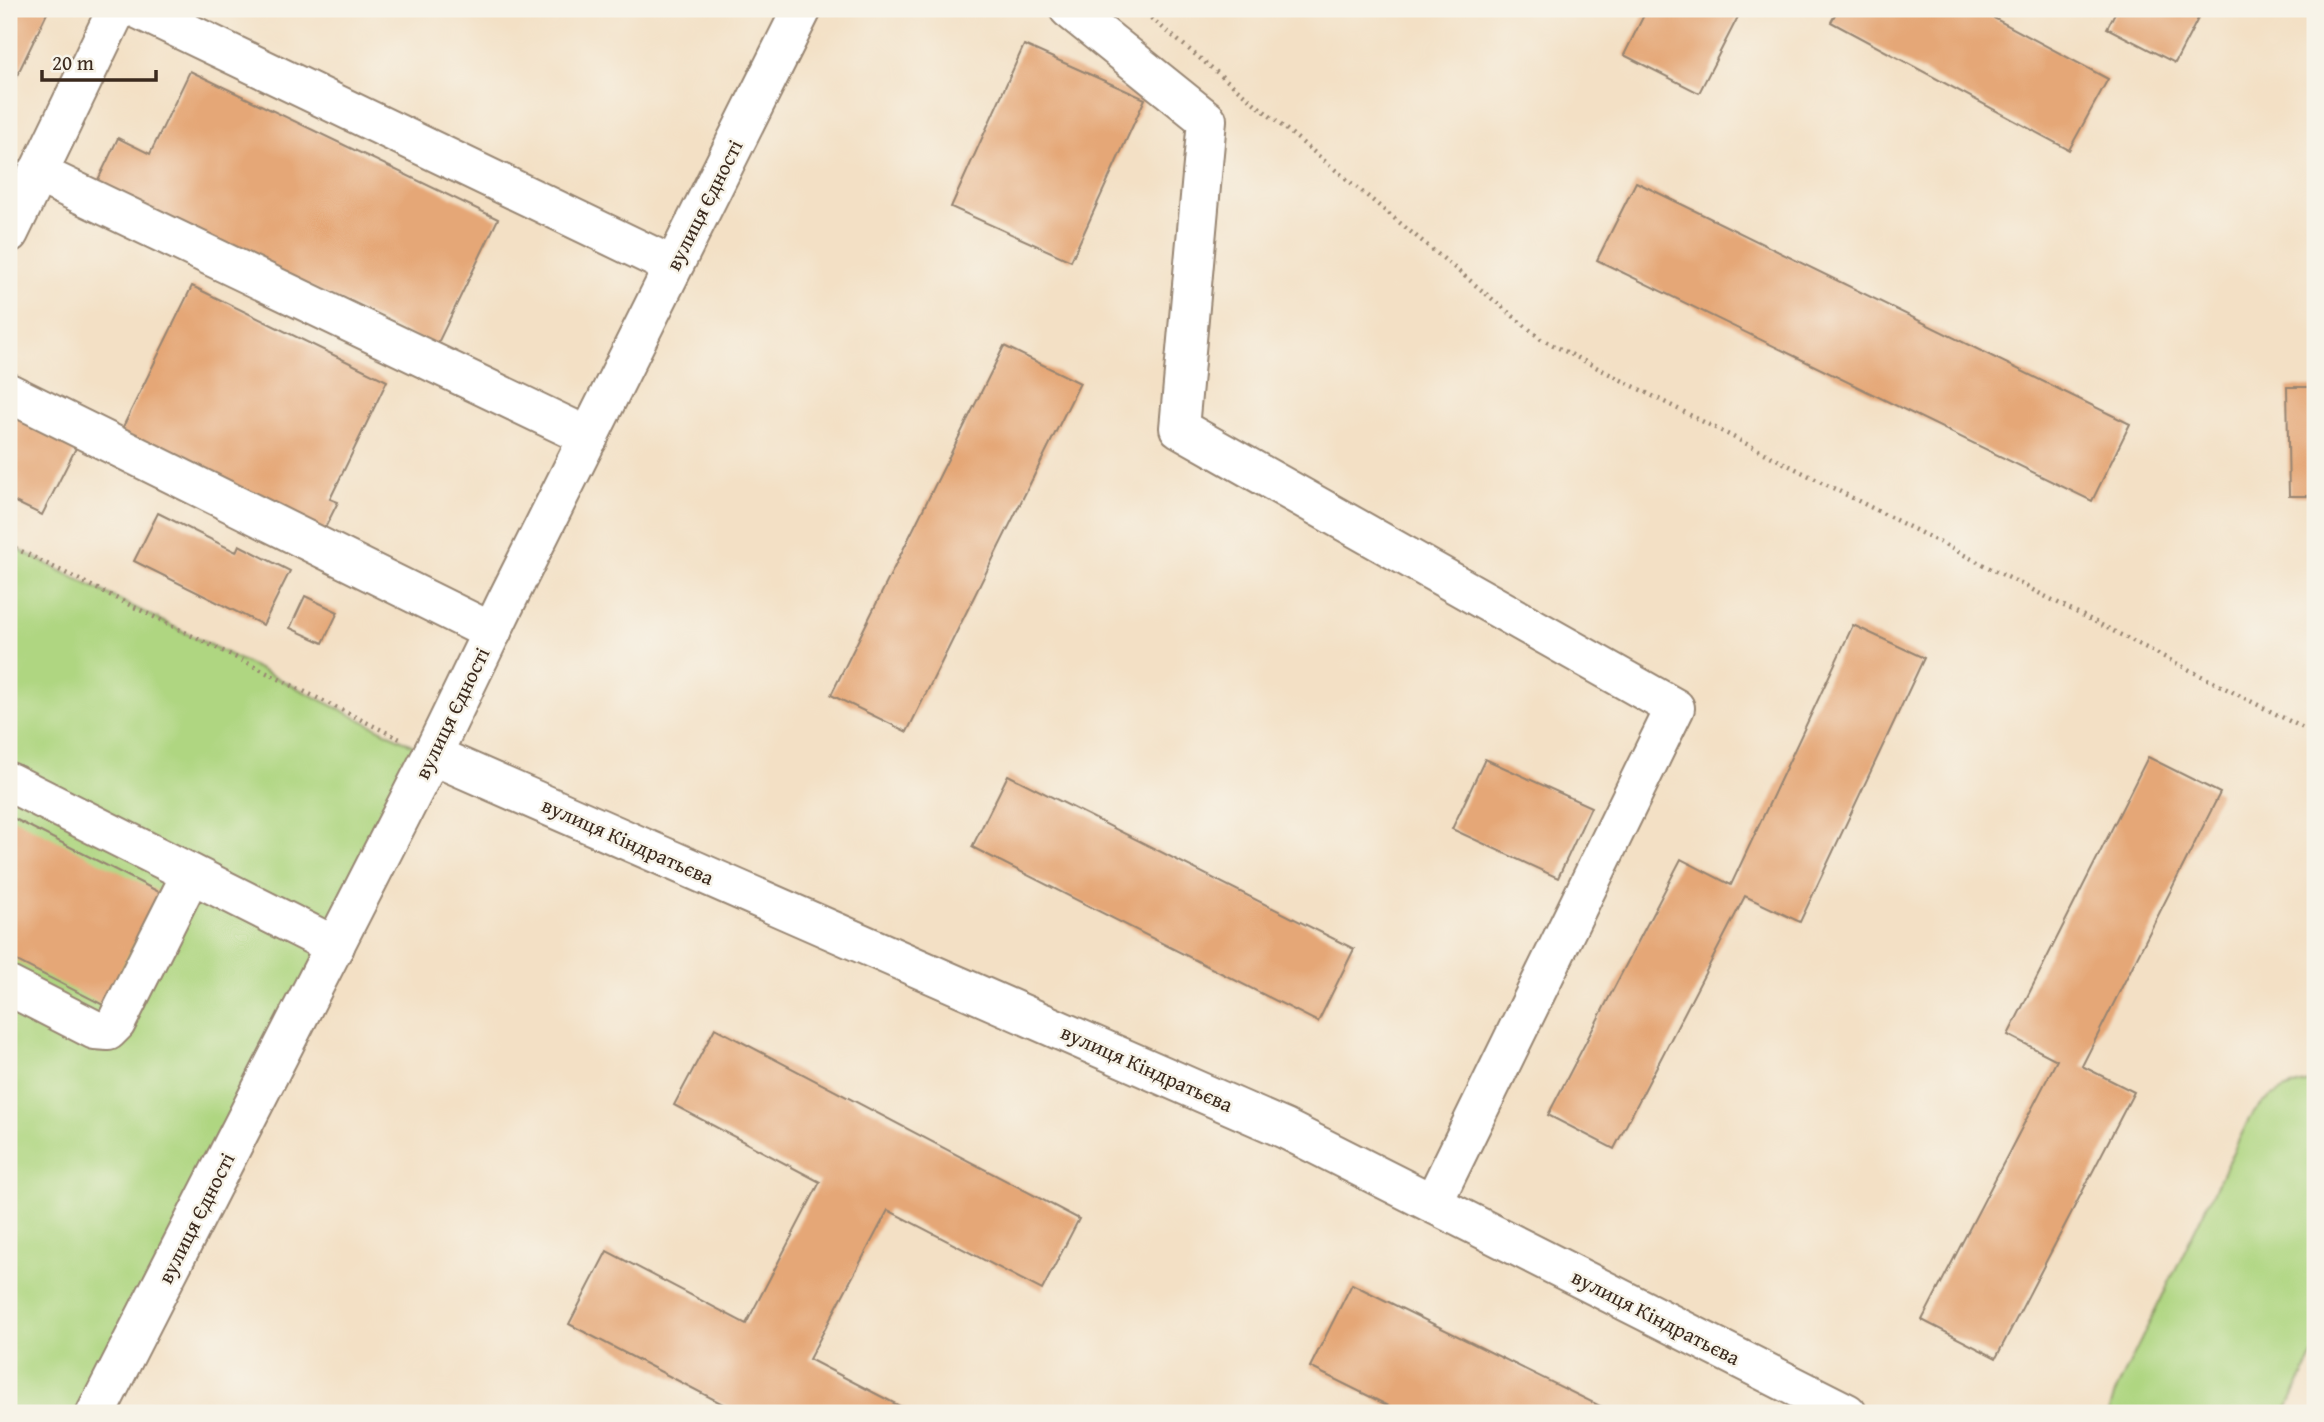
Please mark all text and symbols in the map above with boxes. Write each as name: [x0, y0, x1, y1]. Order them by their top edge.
scale bar: [42, 38, 156, 82]
text: 20 m: [52, 47, 94, 78]
street label: вулиця Єдності: [658, 134, 750, 276]
street label: вулиця Єдності: [407, 642, 497, 784]
street label: вулиця Кіндратьєва: [537, 789, 719, 893]
street label: вулиця Кіндратьєва: [1056, 1016, 1238, 1120]
street label: вулиця Єдності: [150, 1147, 242, 1289]
street label: вулиця Кіндратьєва: [1566, 1261, 1746, 1373]

